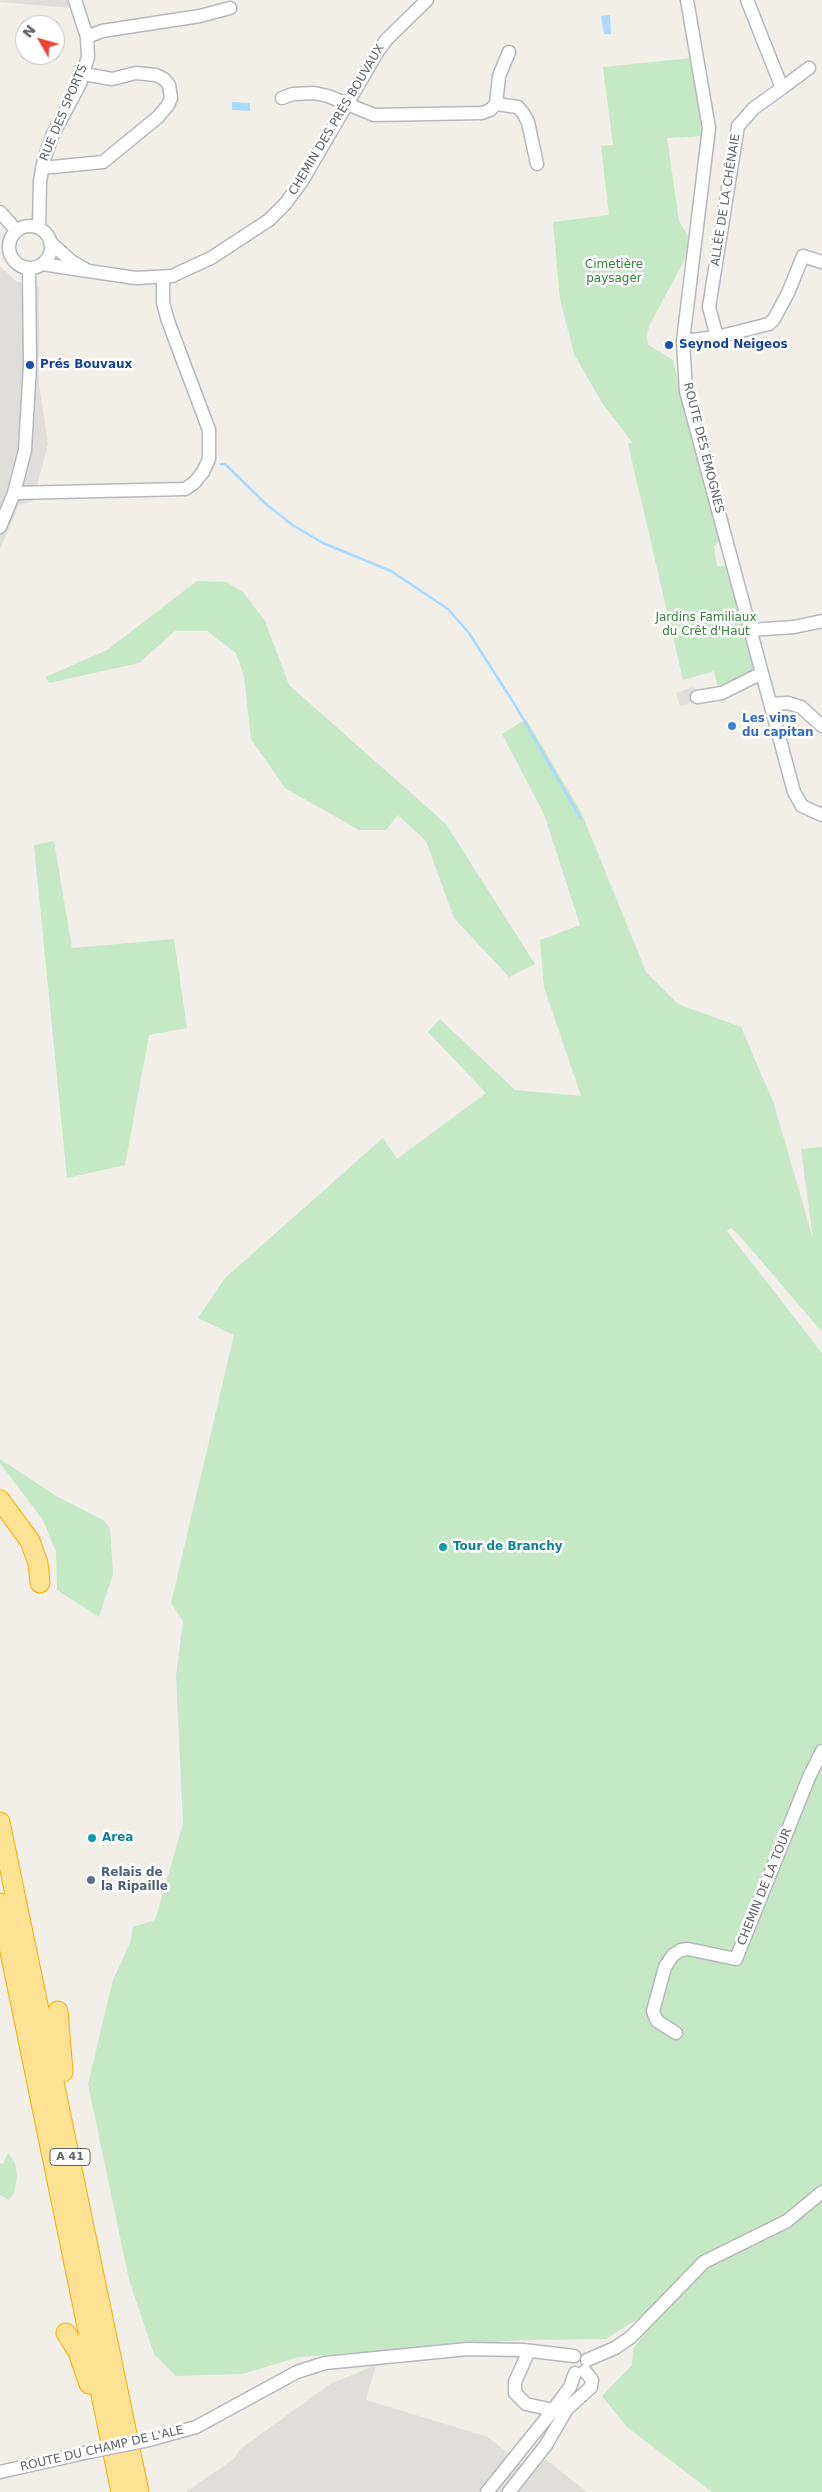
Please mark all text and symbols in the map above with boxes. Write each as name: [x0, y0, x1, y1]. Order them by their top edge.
north arrow: [15, 15, 65, 65]
text: N: [19, 22, 39, 41]
street label: CHEMIN DES PRÉS BOUVAUX: [286, 42, 388, 198]
street label: RUE DES SPORTS: [37, 63, 91, 163]
street label: ALLÉE DE LA CHÊNAIE: [708, 133, 744, 267]
park label: Cimetière paysager: [585, 258, 643, 286]
place label: Seynod Neigeos: [679, 338, 788, 352]
marker: Seynod Neigeos: [663, 339, 675, 351]
place label: Prés Bouvaux: [40, 358, 132, 372]
marker: Prés Bouvaux: [24, 359, 36, 371]
street label: ROUTE DES ÉMOGNES: [680, 381, 726, 515]
park label: Jardins Familiaux du Crêt d'Haut: [655, 611, 757, 639]
place label: Les vins du capitan: [742, 712, 814, 740]
marker: Les vins du capitan: [726, 720, 738, 732]
place label: Tour de Branchy: [453, 1540, 563, 1554]
marker: Tour de Branchy: [437, 1541, 449, 1553]
street label: CHEMIN DE LA TOUR: [735, 1826, 795, 1948]
place label: Area: [102, 1831, 133, 1845]
marker: Area: [86, 1832, 98, 1844]
place label: Relais de la Ripaille: [101, 1866, 168, 1894]
marker: Relais de la Ripaille: [85, 1874, 97, 1886]
road number: A 41: [50, 2148, 90, 2166]
street label: ROUTE DU CHAMP DE L'ALE: [19, 2423, 185, 2475]

